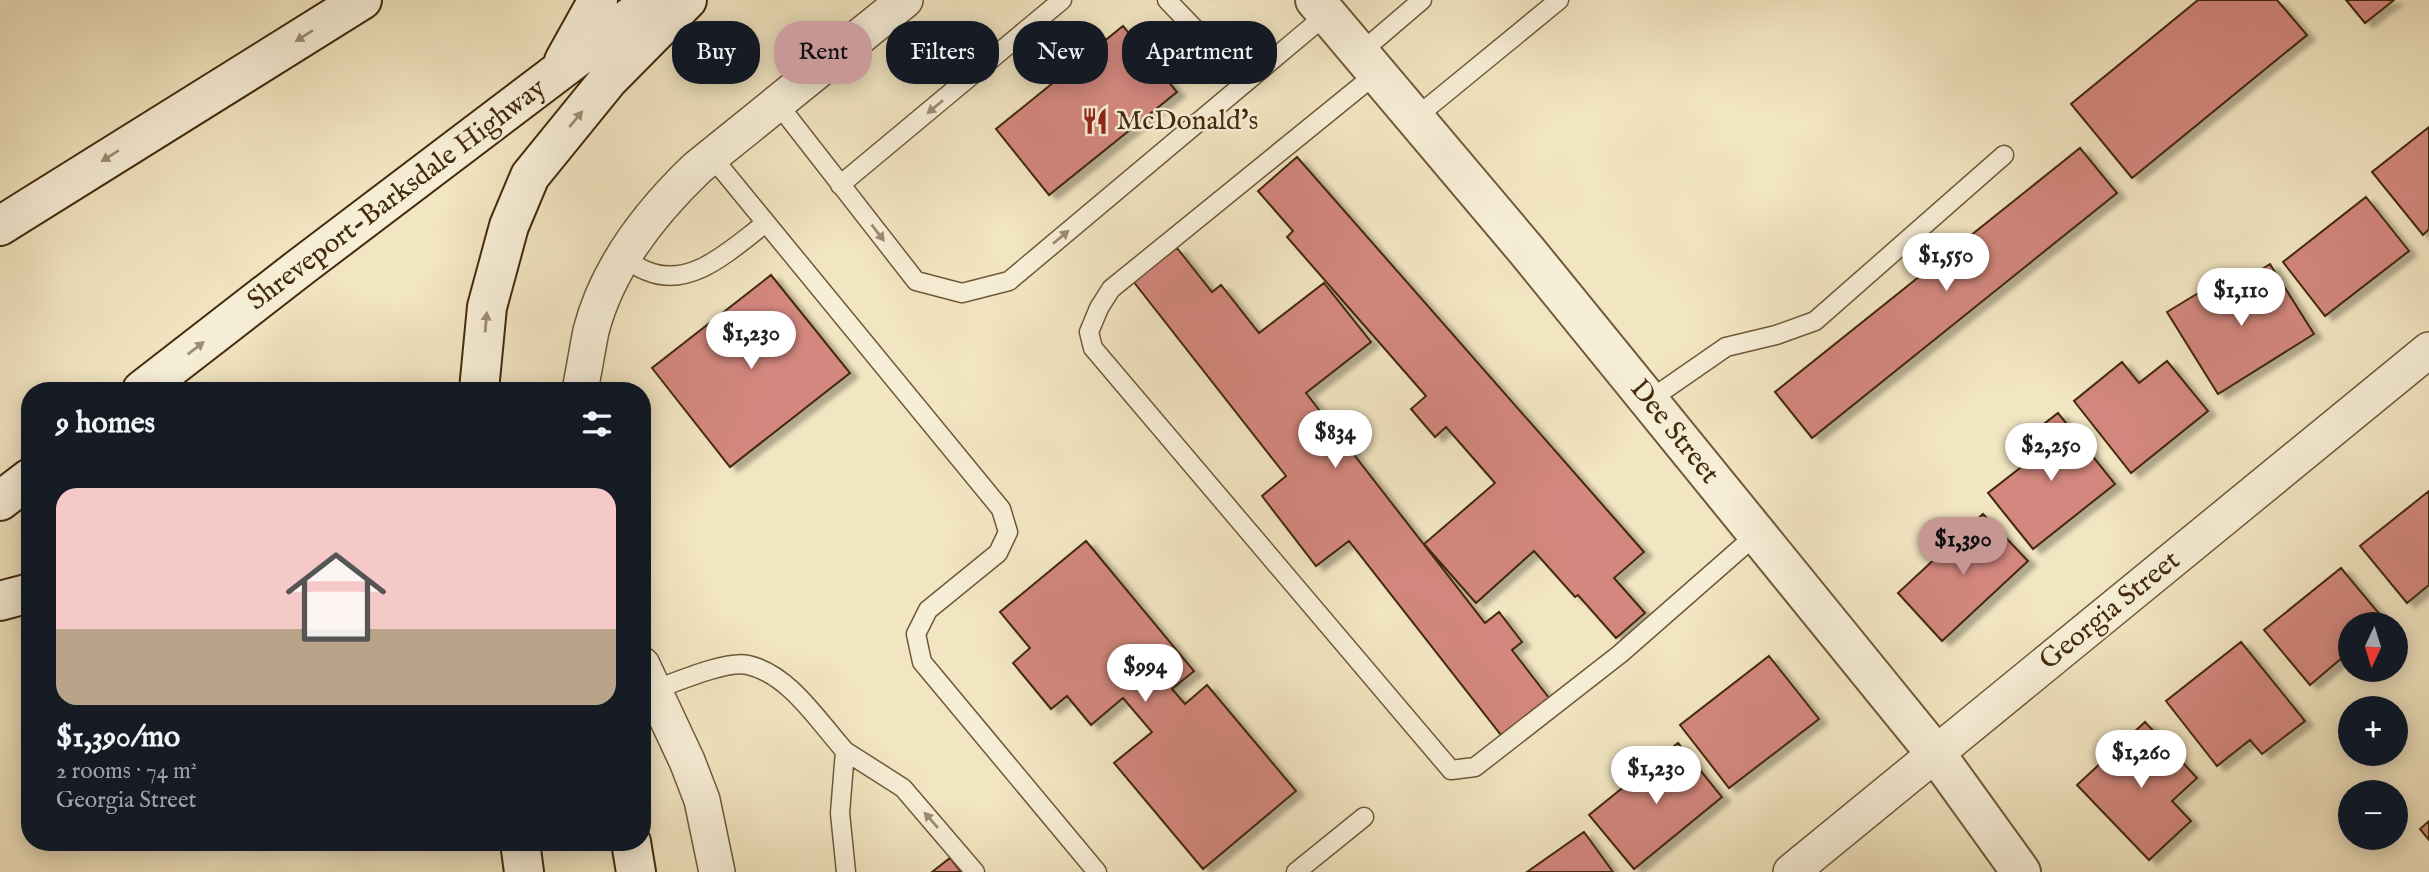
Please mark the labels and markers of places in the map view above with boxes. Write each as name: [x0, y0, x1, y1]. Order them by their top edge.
place label: McDonald's: [1116, 104, 1258, 139]
restaurant icon: McDonald's: [1080, 106, 1110, 136]
pin: $1,550: [1889, 233, 2003, 293]
pin: $1,110: [2184, 268, 2298, 328]
pin: $1,230: [694, 312, 808, 371]
pin: $834: [1294, 410, 1376, 470]
pin: $2,250: [1994, 424, 2108, 483]
pin: $1,390: [1906, 518, 2020, 577]
pin: $994: [1104, 644, 1186, 704]
pin: $1,260: [2084, 730, 2198, 790]
pin: $1,230: [1599, 746, 1713, 806]

